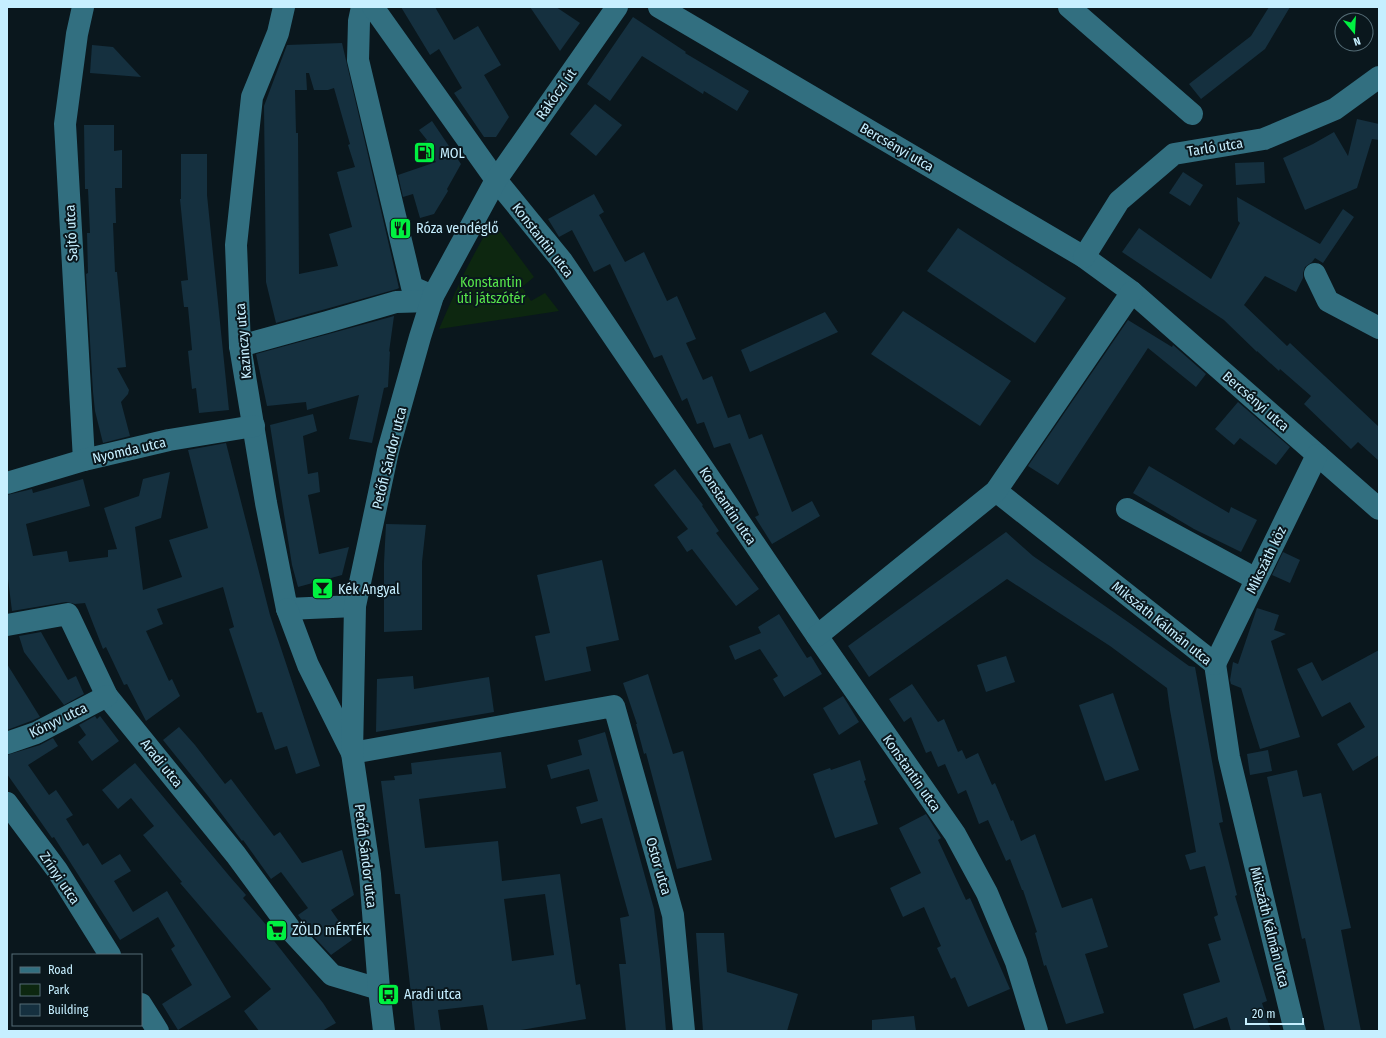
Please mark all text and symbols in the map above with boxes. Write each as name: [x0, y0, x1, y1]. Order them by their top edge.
north arrow: [1334, 12, 1374, 52]
text: N: [1352, 34, 1362, 48]
street label: Rákóczi út: [533, 65, 580, 123]
street label: Bercsényi utca: [857, 119, 937, 176]
street label: Tarló utca: [1186, 135, 1244, 160]
fuel station icon: MOL: [411, 140, 437, 166]
place label: MOL: [440, 145, 465, 162]
street label: Konstantin utca: [508, 200, 577, 281]
street label: Sajtó utca: [62, 204, 81, 262]
restaurant icon: Róza vendéglő: [388, 215, 414, 241]
place label: Róza vendéglő: [416, 220, 499, 237]
park label: Konstantin úti játszótér: [457, 274, 525, 307]
street label: Kazinczy utca: [232, 302, 255, 380]
street label: Bercsényi utca: [1219, 368, 1293, 435]
street label: Petőfi Sándor utca: [369, 405, 410, 511]
street label: Nyomda utca: [91, 434, 168, 467]
street label: Konstantin utca: [695, 464, 760, 548]
street label: Mikszáth köz: [1243, 523, 1290, 597]
bar icon: Kék Angyal: [309, 576, 335, 602]
street label: Mikszáth Kálmán utca: [1108, 578, 1215, 669]
place label: Kék Angyal: [338, 581, 400, 598]
street label: Könyv utca: [27, 699, 90, 742]
street label: Konstantin utca: [879, 732, 944, 815]
street label: Aradi utca: [137, 736, 186, 791]
street label: Petőfi Sándor utca: [351, 803, 380, 909]
street label: Ostor utca: [642, 835, 675, 897]
street label: Zrínyi utca: [36, 849, 83, 908]
street label: Mikszáth Kálmán utca: [1246, 865, 1293, 989]
supermarket icon: ZÖLD mÉRTÉK: [264, 917, 290, 943]
place label: ZÖLD mÉRTÉK: [292, 921, 370, 939]
legend: [12, 954, 142, 1026]
text: Road: [48, 963, 73, 977]
bus stop icon: Aradi utca: [375, 981, 401, 1007]
text: Park: [48, 983, 70, 997]
place label: Aradi utca: [404, 986, 462, 1003]
scale bar: [1246, 1000, 1303, 1026]
text: Building: [48, 1003, 89, 1017]
text: 20 m: [1252, 1007, 1276, 1021]

